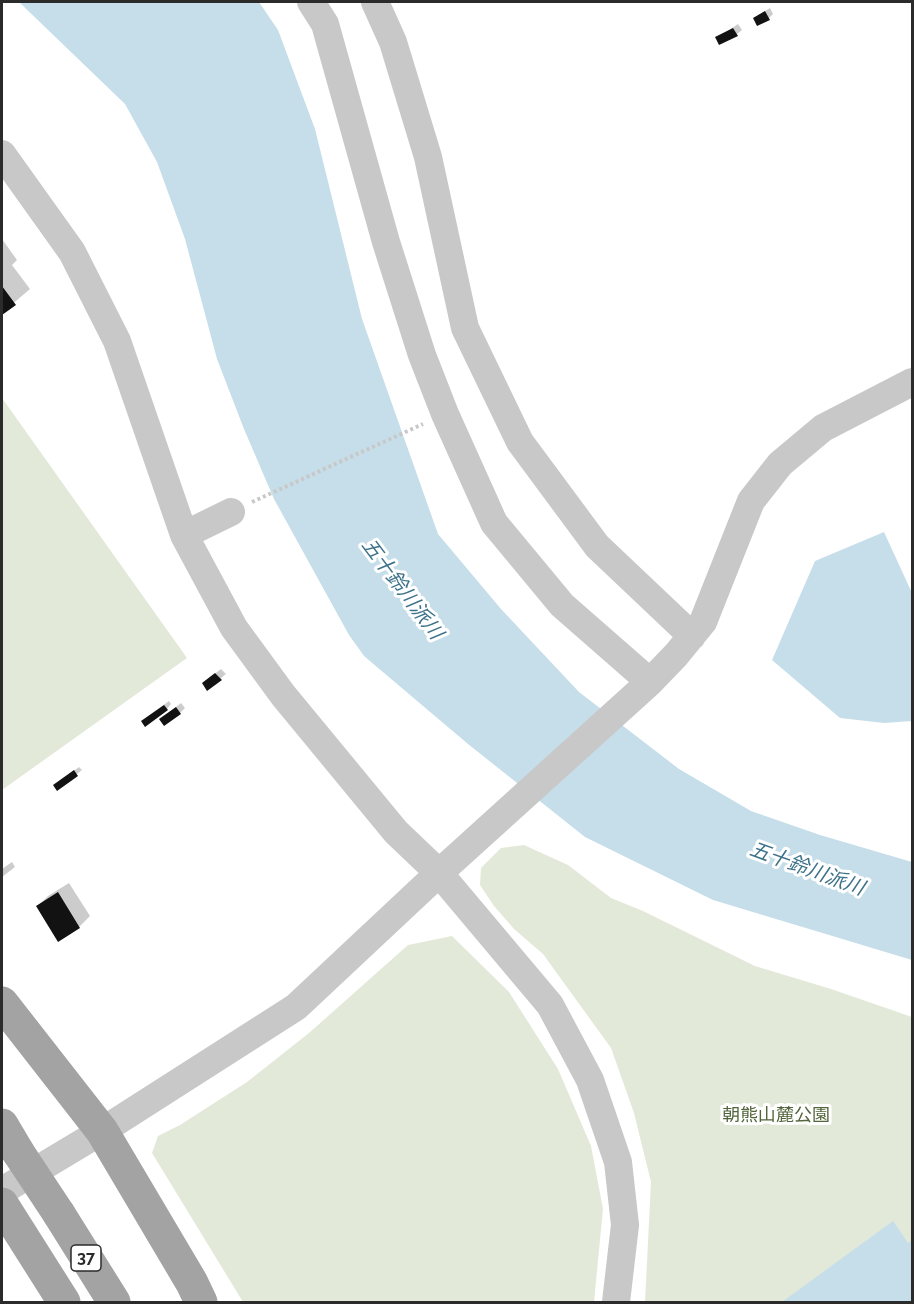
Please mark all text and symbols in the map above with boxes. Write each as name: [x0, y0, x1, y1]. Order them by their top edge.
water label: 五十鈴川派川: [356, 534, 448, 644]
water label: 五十鈴川派川: [747, 837, 867, 901]
park label: 朝熊山麓公園: [722, 1105, 830, 1127]
road number: 37: [71, 1245, 101, 1271]

